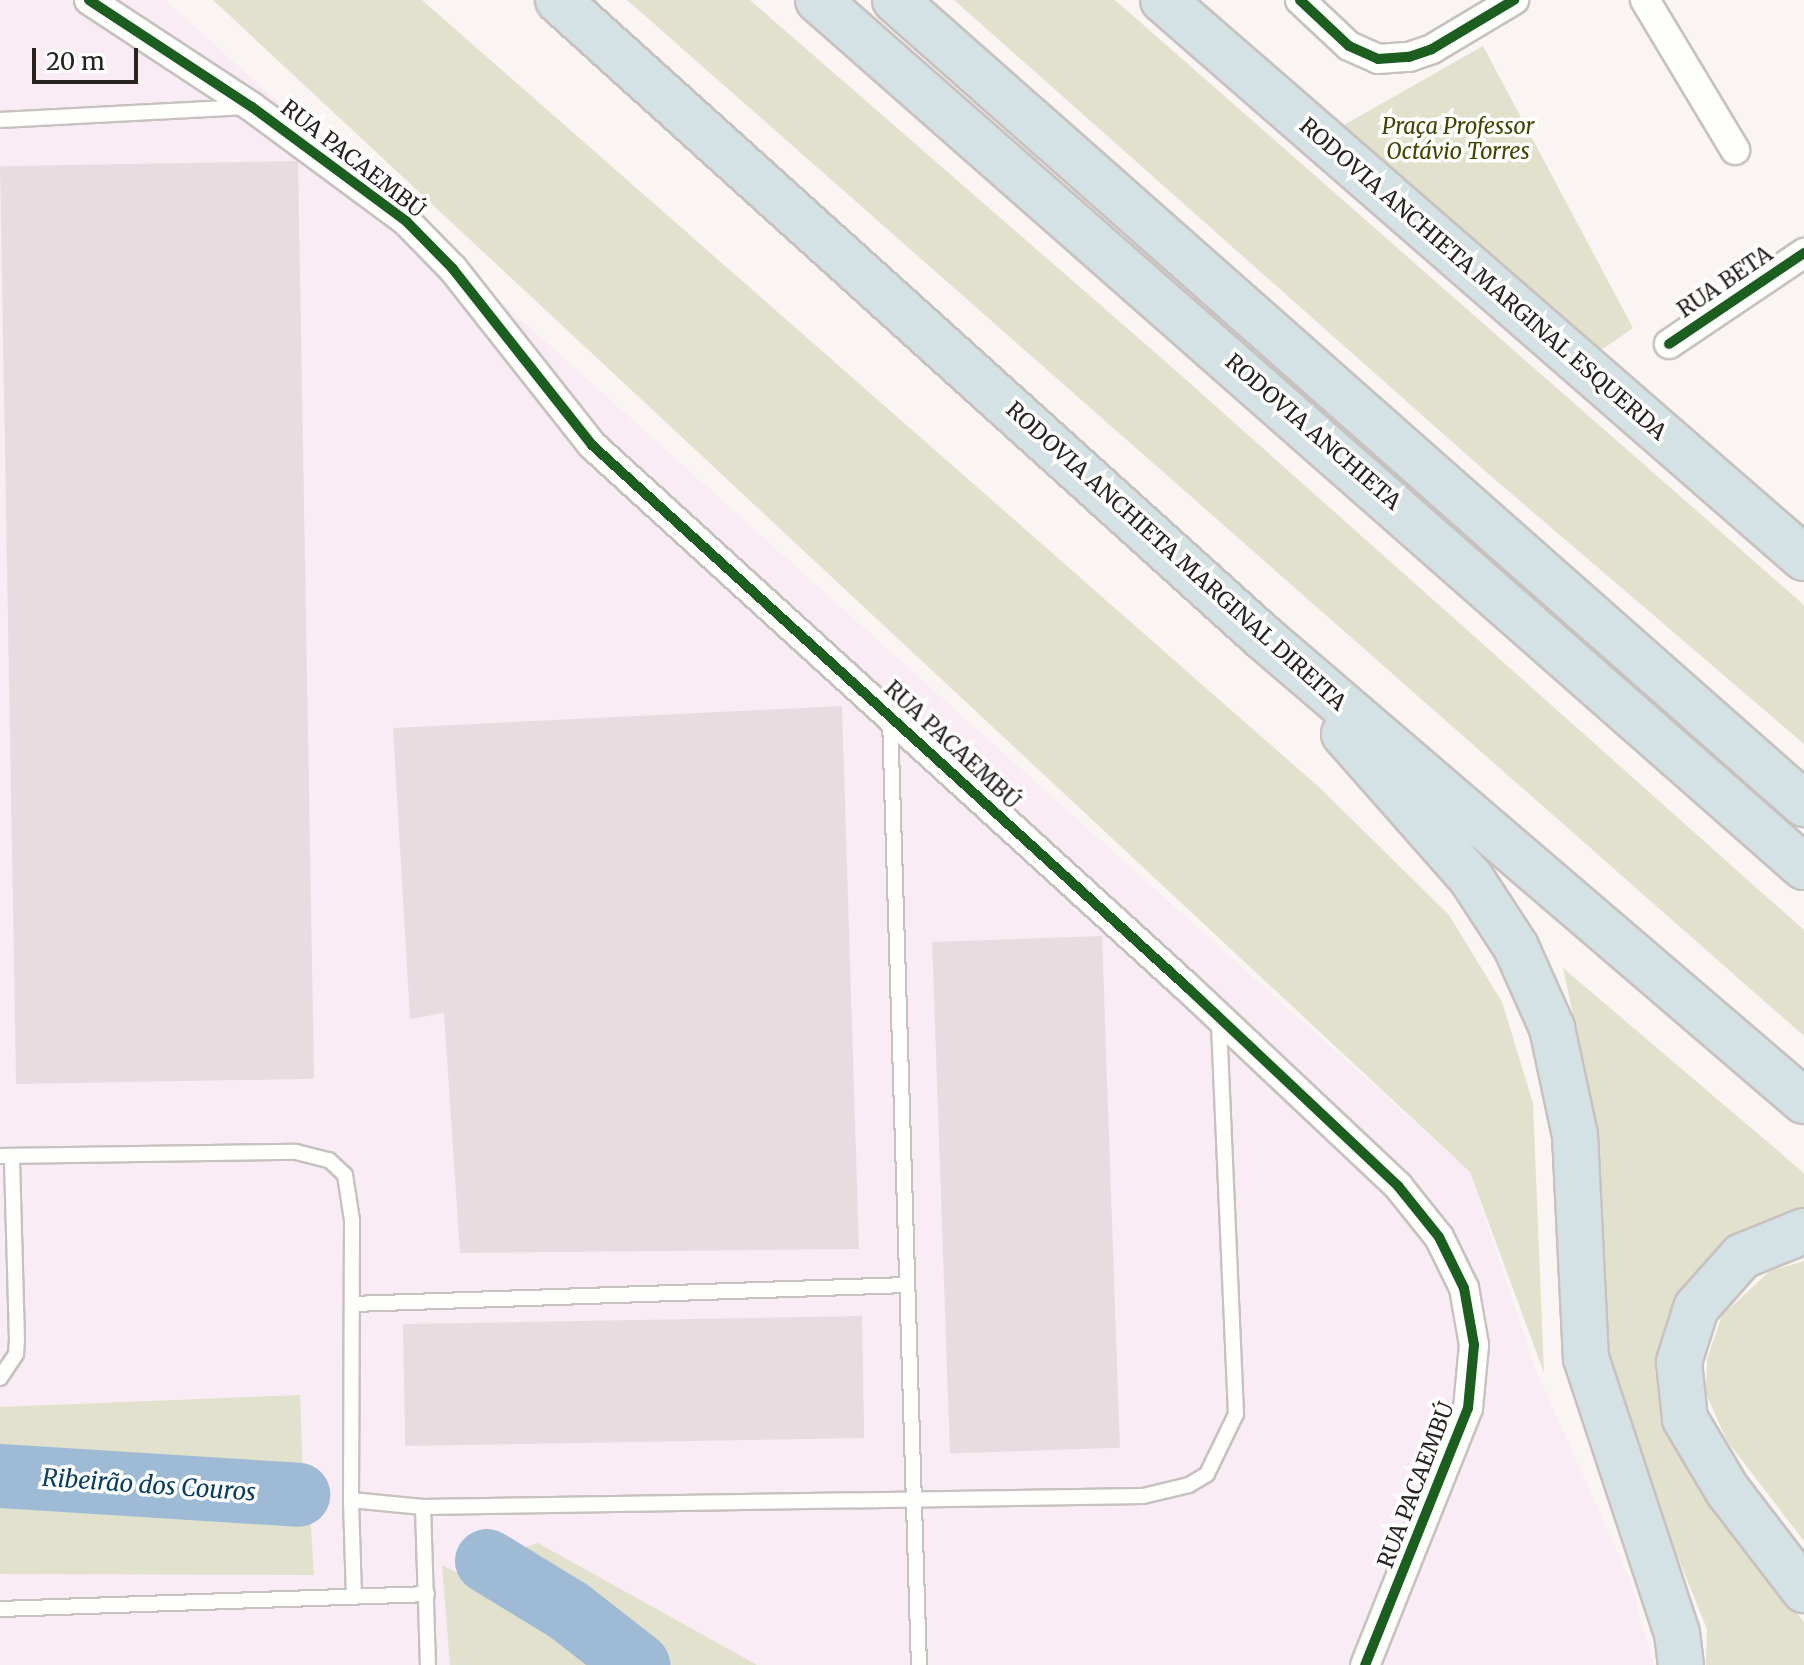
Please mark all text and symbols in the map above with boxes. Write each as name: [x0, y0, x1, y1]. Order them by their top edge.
scale bar: [36, 32, 142, 82]
text: 20 m: [46, 46, 105, 77]
street label: RUA PACAEMBÚ: [276, 95, 430, 223]
street label: RODOVIA ANCHIETA MARGINAL ESQUERDA: [1294, 112, 1672, 446]
park label: Praça Professor Octávio Torres: [1382, 113, 1534, 164]
street label: RUA BETA: [1673, 241, 1777, 323]
street label: RODOVIA ANCHIETA: [1220, 349, 1406, 515]
street label: RODOVIA ANCHIETA MARGINAL DIREITA: [1000, 396, 1352, 716]
street label: RUA PACAEMBÚ: [879, 676, 1025, 814]
street label: RUA PACAEMBÚ: [1372, 1398, 1460, 1572]
water label: Ribeirão dos Couros: [41, 1463, 257, 1507]

